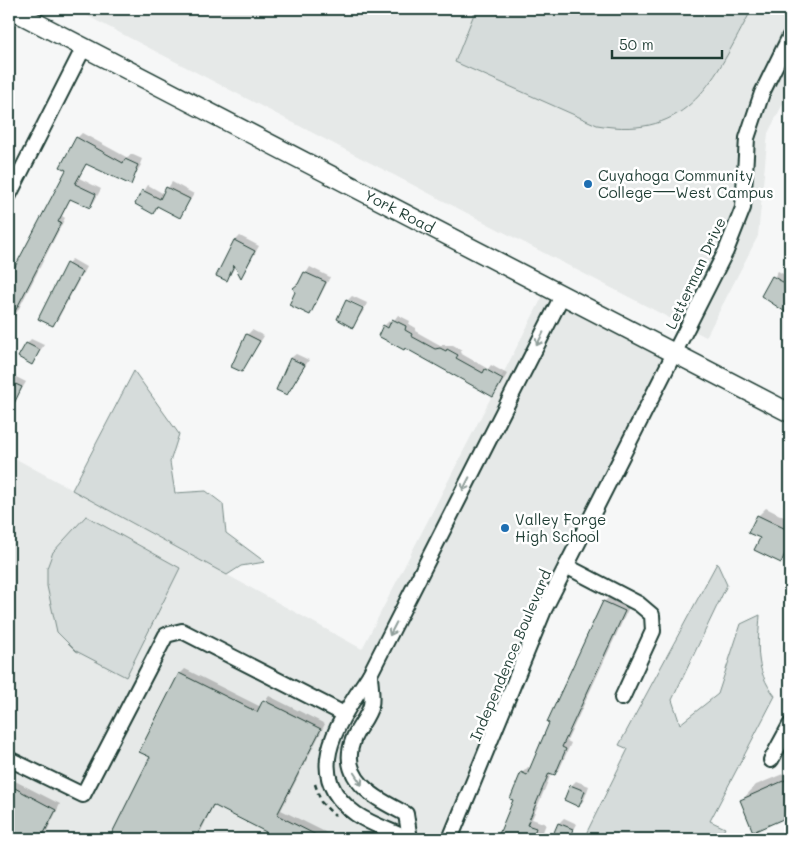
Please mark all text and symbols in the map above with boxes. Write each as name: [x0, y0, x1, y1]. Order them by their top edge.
scale bar: [612, 28, 722, 60]
text: 50 m: [619, 34, 654, 54]
place label: Cuyahoga Community College—West Campus: [598, 165, 774, 202]
marker: Cuyahoga Community College—West Campus: [582, 178, 594, 190]
street label: York Road: [361, 184, 438, 237]
street label: Letterman Drive: [660, 214, 730, 332]
one-way arrow: [535, 331, 544, 346]
one-way arrow: [461, 476, 470, 491]
place label: Valley Forge High School: [515, 509, 606, 546]
marker: Valley Forge High School: [499, 522, 511, 534]
street label: Independence Boulevard: [465, 566, 555, 744]
one-way arrow: [388, 621, 397, 636]
one-way arrow: [353, 772, 363, 786]

